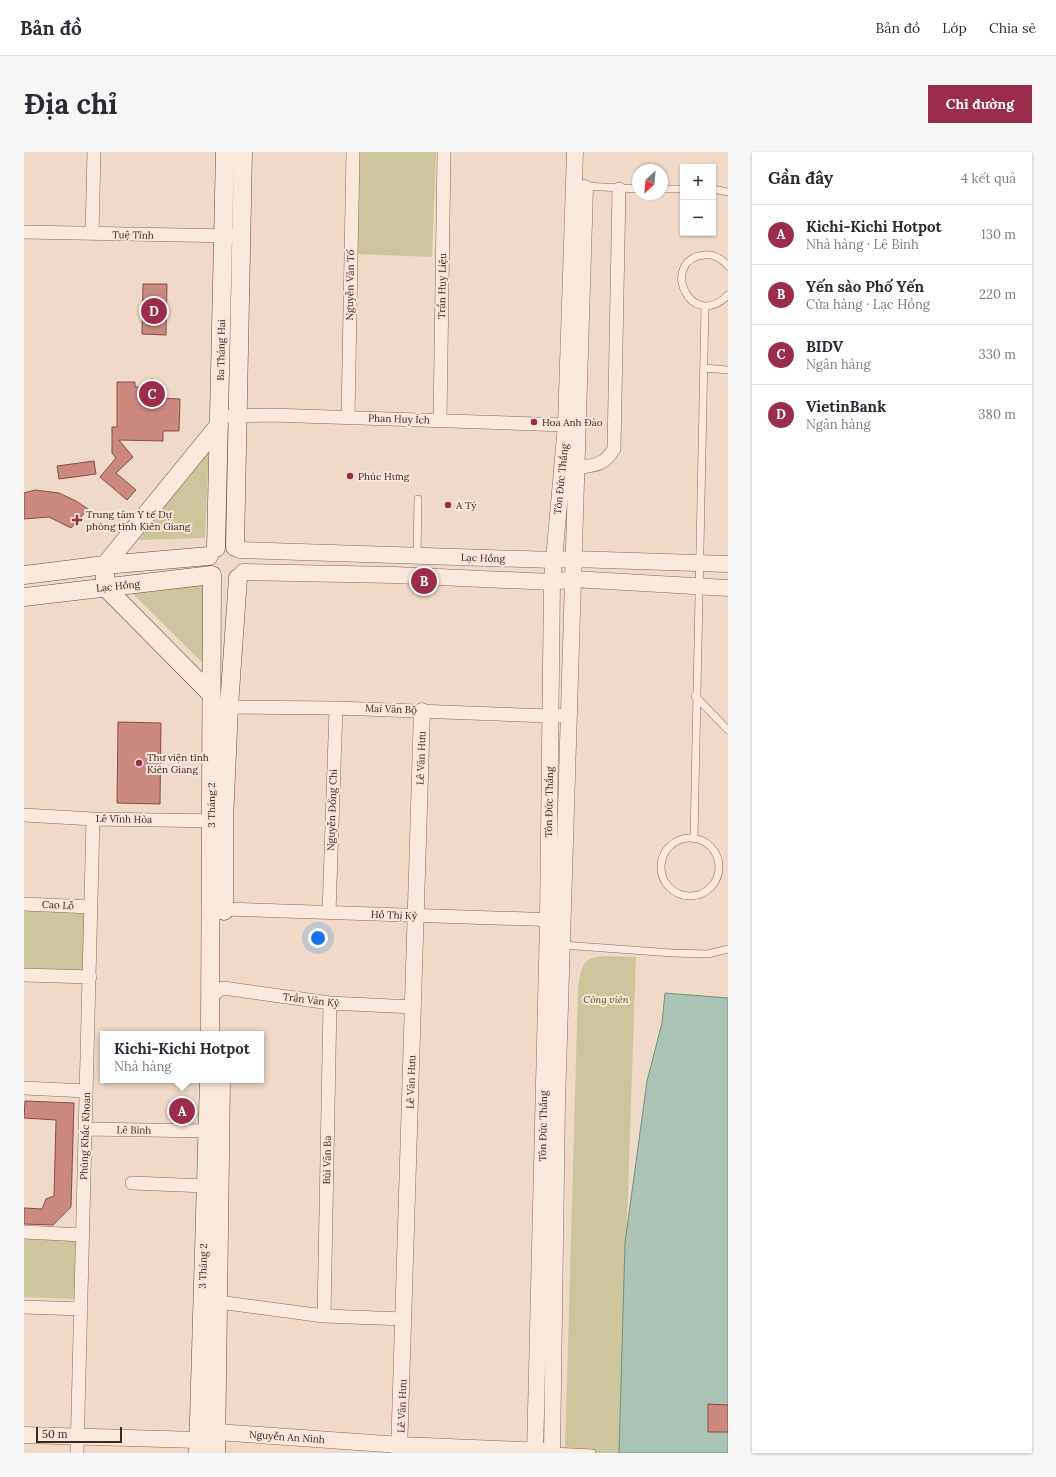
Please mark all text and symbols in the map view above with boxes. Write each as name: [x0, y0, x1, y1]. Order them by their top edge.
text: Bản đồ: [20, 16, 82, 40]
text: Bản đồ: [876, 19, 920, 37]
text: Lớp: [942, 19, 967, 37]
text: Chia sẻ: [989, 19, 1036, 37]
button: Chỉ đường: [928, 85, 1032, 123]
text: Địa chỉ: [24, 86, 117, 122]
north arrow: [632, 164, 668, 200]
map controls: [680, 164, 716, 236]
button: +: [680, 164, 716, 200]
text: Gần đây: [768, 167, 833, 189]
text: 4 kết quả: [961, 170, 1016, 187]
button: −: [680, 200, 716, 236]
text: Kichi-Kichi Hotpot: [806, 217, 942, 236]
text: A: [777, 226, 785, 243]
text: 130 m: [981, 226, 1016, 243]
street label: Tuệ Tĩnh: [112, 228, 154, 242]
text: Nhà hàng · Lê Bình: [806, 236, 919, 253]
street label: Nguyễn Văn Tố: [343, 249, 357, 321]
street label: Trần Huy Liệu: [435, 253, 449, 319]
text: Yến sào Phố Yến: [806, 277, 924, 296]
text: B: [777, 286, 785, 303]
text: 220 m: [979, 286, 1016, 303]
pin: D: [141, 296, 167, 326]
text: Cửa hàng · Lạc Hồng: [806, 296, 930, 313]
street label: Ba Tháng Hai: [214, 319, 228, 381]
text: BIDV: [806, 337, 843, 356]
text: C: [777, 346, 785, 363]
text: 330 m: [978, 346, 1016, 363]
text: Ngân hàng: [806, 356, 871, 373]
pin: C: [139, 379, 165, 409]
text: VietinBank: [806, 397, 886, 416]
text: D: [776, 406, 786, 423]
text: 380 m: [978, 406, 1016, 423]
street label: Phan Huy Ích: [368, 411, 430, 427]
place label: Hoa Anh Đào: [542, 416, 603, 429]
text: Ngân hàng: [806, 416, 871, 433]
marker: Hoa Anh Đào: [529, 417, 539, 427]
street label: Tôn Đức Thắng: [551, 443, 571, 515]
place label: Phúc Hưng: [358, 470, 410, 483]
marker: Phúc Hưng: [345, 471, 355, 481]
place label: A Tý: [455, 499, 477, 512]
marker: A Tý: [443, 500, 453, 510]
place label: Trung tâm Y tế Dự phòng tỉnh Kiên Giang: [86, 508, 191, 533]
marker: Trung tâm Y tế Dự phòng tỉnh Kiên Giang: [71, 514, 83, 526]
street label: Lạc Hồng: [461, 551, 506, 565]
pin: B: [411, 566, 437, 596]
street label: Lạc Hồng: [95, 577, 141, 595]
street label: Mai Văn Bộ: [365, 702, 417, 716]
street label: Lê Văn Hưu: [414, 731, 428, 785]
place label: Thư viện tỉnh Kiên Giang: [147, 751, 209, 776]
marker: Thư viện tỉnh Kiên Giang: [134, 758, 144, 768]
street label: Tôn Đức Thắng: [542, 766, 556, 838]
street label: Nguyễn Đổng Chi: [324, 769, 340, 851]
street label: 3 Tháng 2: [205, 782, 218, 828]
street label: Lê Vĩnh Hòa: [96, 812, 152, 826]
street label: Cao Lỗ: [42, 898, 75, 912]
street label: Hồ Thị Kỷ: [371, 908, 418, 922]
your location: [308, 928, 328, 948]
street label: Trần Văn Kỷ: [282, 990, 341, 1010]
park label: Công viên: [583, 993, 630, 1006]
popup: [100, 1031, 264, 1083]
text: Kichi-Kichi Hotpot: [114, 1039, 250, 1058]
street label: Lê Văn Hưu: [404, 1055, 418, 1109]
text: Nhà hàng: [114, 1058, 172, 1075]
street label: Tôn Đức Thắng: [536, 1090, 550, 1162]
street label: Phùng Khắc Khoan: [77, 1092, 93, 1180]
pin: A: [169, 1096, 195, 1126]
street label: Lê Bình: [116, 1123, 152, 1137]
street label: Bùi Văn Ba: [320, 1135, 334, 1185]
street label: 3 Tháng 2: [196, 1243, 210, 1289]
street label: Lê Văn Hưu: [395, 1379, 409, 1433]
scale bar: [36, 1425, 122, 1444]
text: 50 m: [42, 1427, 68, 1441]
street label: Nguyễn An Ninh: [249, 1428, 325, 1446]

